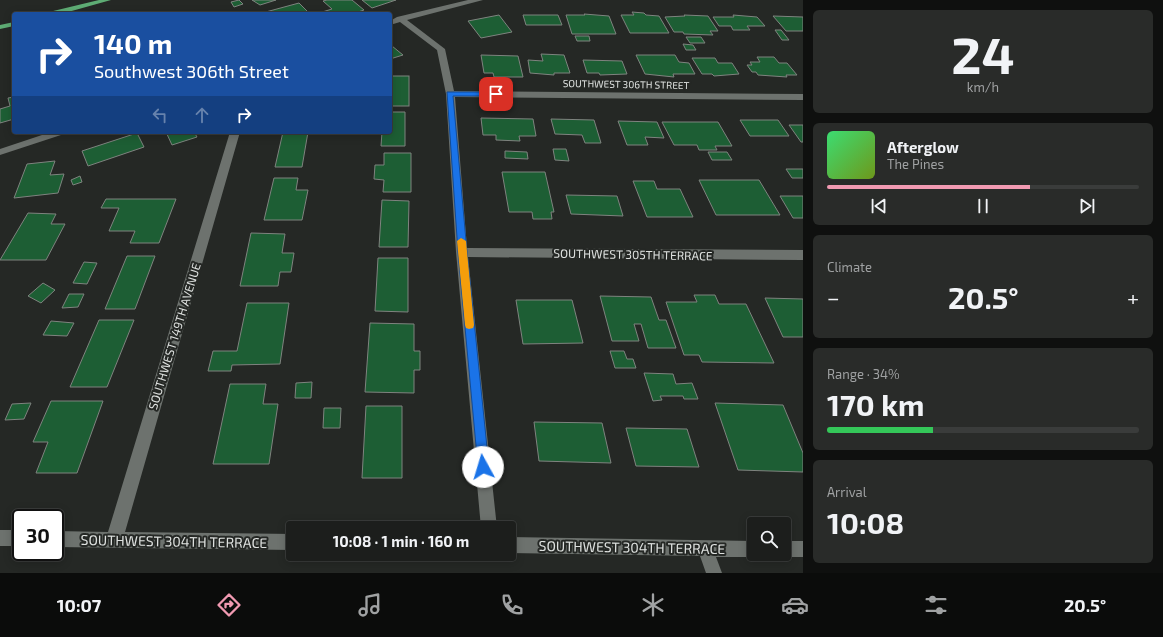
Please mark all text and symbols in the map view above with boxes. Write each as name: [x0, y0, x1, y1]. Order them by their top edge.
text: 24: [951, 22, 1015, 84]
text: 140 m: [94, 26, 172, 60]
icon: right: [28, 28, 80, 80]
text: Southwest 306th Street: [94, 60, 289, 82]
pin: [479, 77, 513, 111]
street label: SOUTHWEST 306TH STREET: [563, 77, 690, 91]
text: km/h: [967, 79, 999, 95]
icon: arrive: [485, 83, 507, 105]
icon: left: [149, 104, 171, 126]
icon: ahead: [191, 104, 213, 126]
icon: right: [233, 104, 255, 126]
text: Afterglow: [887, 138, 959, 156]
text: The Pines: [887, 156, 944, 172]
icon: previous: [868, 195, 890, 217]
icon: pause: [972, 195, 994, 217]
icon: next: [1076, 195, 1098, 217]
street label: SOUTHWEST 305TH TERRACE: [553, 246, 713, 262]
text: Climate: [827, 259, 872, 275]
street label: SOUTHWEST 149TH AVENUE: [145, 261, 203, 411]
text: 20.5°: [948, 279, 1019, 315]
text: −: [827, 284, 840, 310]
text: +: [1127, 284, 1139, 310]
text: Range · 34%: [827, 366, 900, 382]
text: 170 km: [827, 386, 924, 422]
position arrow: [462, 446, 504, 488]
text: Arrival: [827, 484, 867, 500]
text: 10:08: [827, 504, 904, 540]
speed limit sign: 30: [12, 509, 64, 561]
map controls: [747, 517, 791, 561]
button: search: [747, 517, 791, 561]
street label: SOUTHWEST 304TH TERRACE: [81, 531, 268, 551]
text: 10:08 · 1 min · 160 m: [333, 532, 469, 550]
street label: SOUTHWEST 304TH TERRACE: [539, 537, 726, 557]
icon: directions: [215, 591, 243, 619]
icon: music: [356, 591, 384, 619]
icon: phone: [498, 591, 526, 619]
icon: climate: [639, 591, 667, 619]
icon: car: [781, 591, 809, 619]
icon: filters: [922, 591, 950, 619]
text: 10:07: [57, 594, 101, 616]
text: 20.5°: [1064, 594, 1106, 616]

